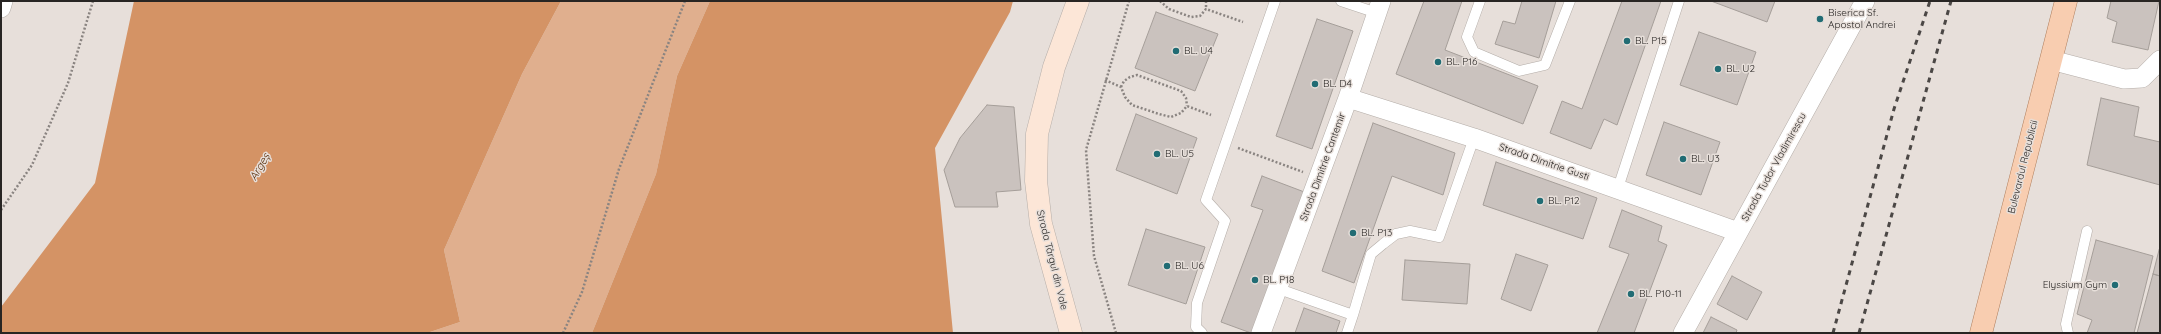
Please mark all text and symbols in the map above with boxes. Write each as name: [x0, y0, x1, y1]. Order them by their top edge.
place label: Biserica Sf. Apostol Andrei: [1828, 7, 1895, 30]
marker: Biserica Sf. Apostol Andrei: [1815, 14, 1825, 24]
place label: BL. P15: [1635, 35, 1666, 47]
marker: BL. P15: [1622, 36, 1632, 46]
place label: BL. U4: [1184, 45, 1213, 57]
marker: BL. U4: [1171, 46, 1181, 56]
place label: BL. P16: [1446, 56, 1477, 68]
marker: BL. P16: [1433, 57, 1443, 67]
place label: BL. U2: [1726, 63, 1755, 75]
marker: BL. U2: [1713, 64, 1723, 74]
place label: BL. D4: [1323, 78, 1352, 90]
marker: BL. D4: [1310, 79, 1320, 89]
street label: Strada Dimitrie Cantemir: [1298, 111, 1348, 223]
street label: Strada Tudor Vladimirescu: [1739, 111, 1809, 223]
street label: Bulevardul Republicii: [2006, 119, 2040, 215]
street label: Strada Dimitrie Gusti: [1497, 141, 1591, 183]
place label: BL. U5: [1165, 148, 1194, 160]
marker: BL. U5: [1152, 149, 1162, 159]
water label: Argeș: [247, 151, 273, 183]
place label: BL. U3: [1691, 153, 1720, 165]
marker: BL. U3: [1678, 154, 1688, 164]
place label: BL. P12: [1548, 195, 1580, 207]
marker: BL. P12: [1535, 196, 1545, 206]
street label: Strada Târgul din Vale: [1034, 209, 1070, 311]
place label: BL. P13: [1361, 227, 1392, 239]
marker: BL. P13: [1348, 228, 1358, 238]
place label: BL. U6: [1175, 260, 1204, 272]
marker: BL. U6: [1162, 261, 1172, 271]
place label: BL. P18: [1263, 274, 1294, 286]
marker: BL. P18: [1250, 275, 1260, 285]
place label: Elyssium Gym: [2043, 279, 2107, 291]
marker: Elyssium Gym: [2110, 280, 2120, 290]
place label: BL. P10-11: [1639, 288, 1682, 300]
marker: BL. P10-11: [1626, 289, 1636, 299]

